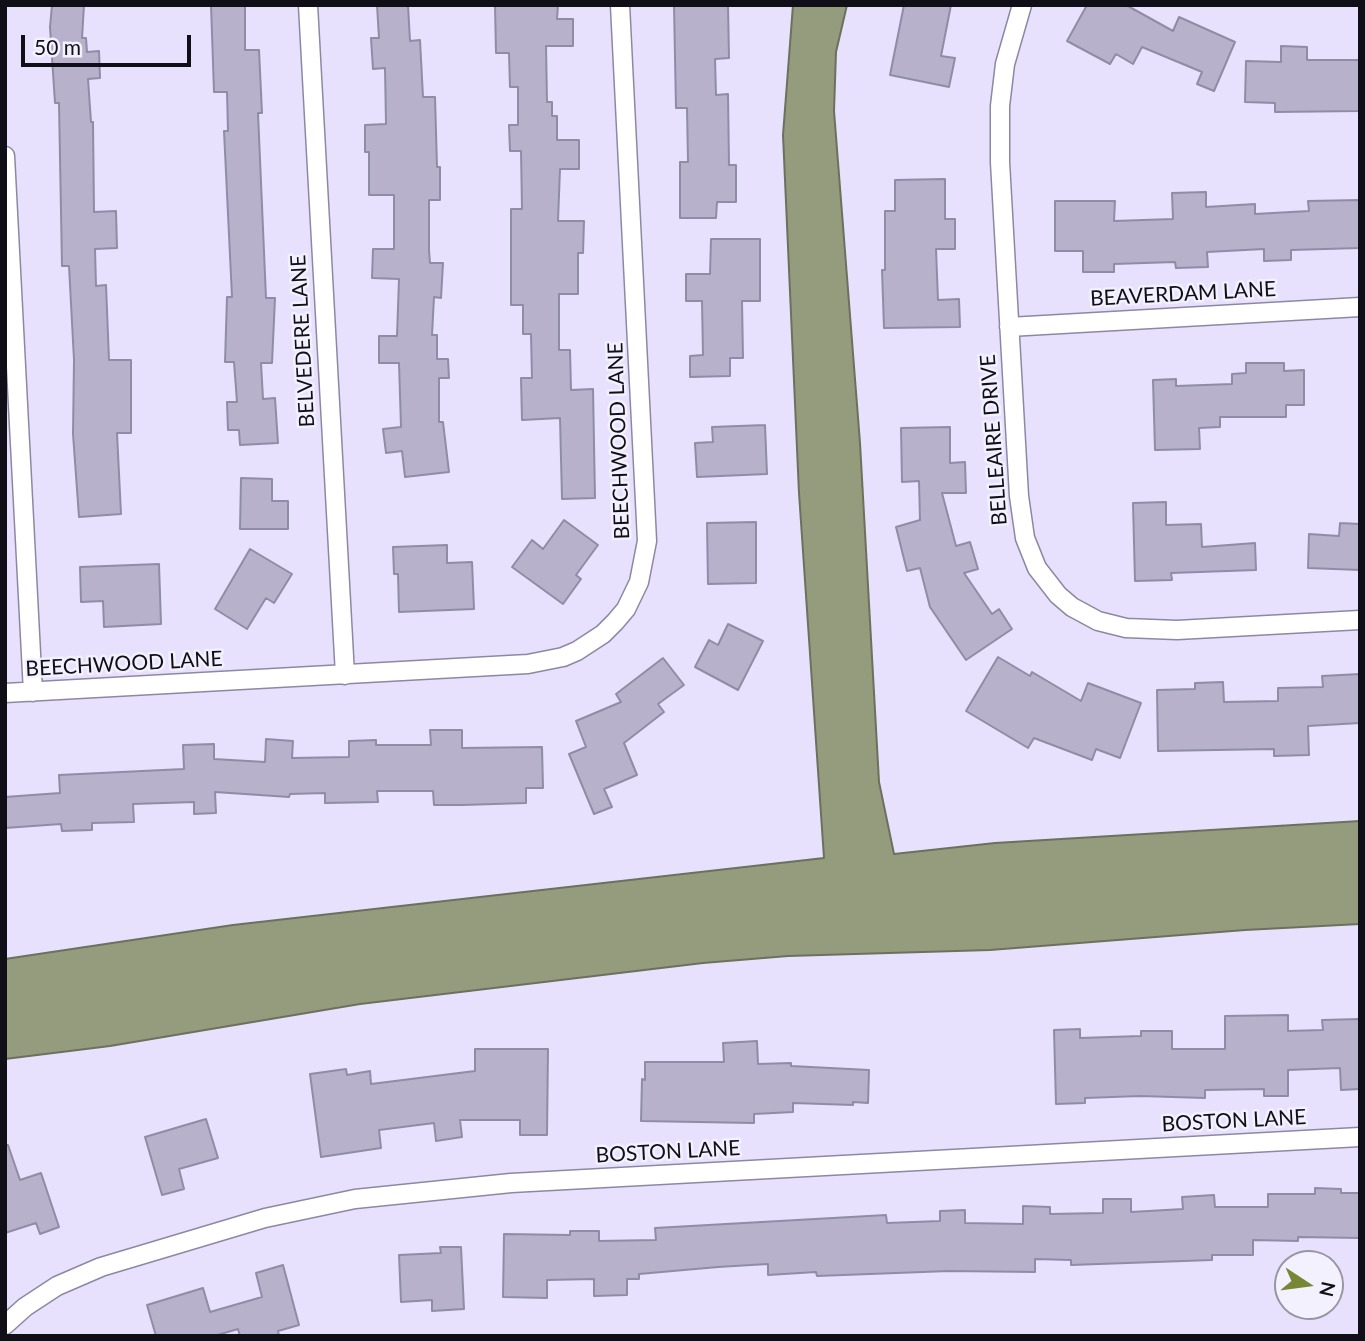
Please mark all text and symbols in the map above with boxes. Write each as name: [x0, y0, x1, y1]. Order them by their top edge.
scale bar: [24, 21, 194, 65]
text: 50 m: [34, 34, 81, 59]
street label: BELVEDERE LANE: [286, 254, 320, 428]
street label: BEAVERDAM LANE: [1089, 277, 1277, 311]
street label: BEECHWOOD LANE: [603, 342, 635, 540]
street label: BELLEAIRE DRIVE: [975, 354, 1013, 526]
street label: BEECHWOOD LANE: [25, 646, 223, 682]
street label: BOSTON LANE: [1161, 1105, 1307, 1137]
street label: BOSTON LANE: [595, 1136, 741, 1168]
north arrow: [1274, 1250, 1344, 1320]
text: N: [1315, 1280, 1341, 1299]

